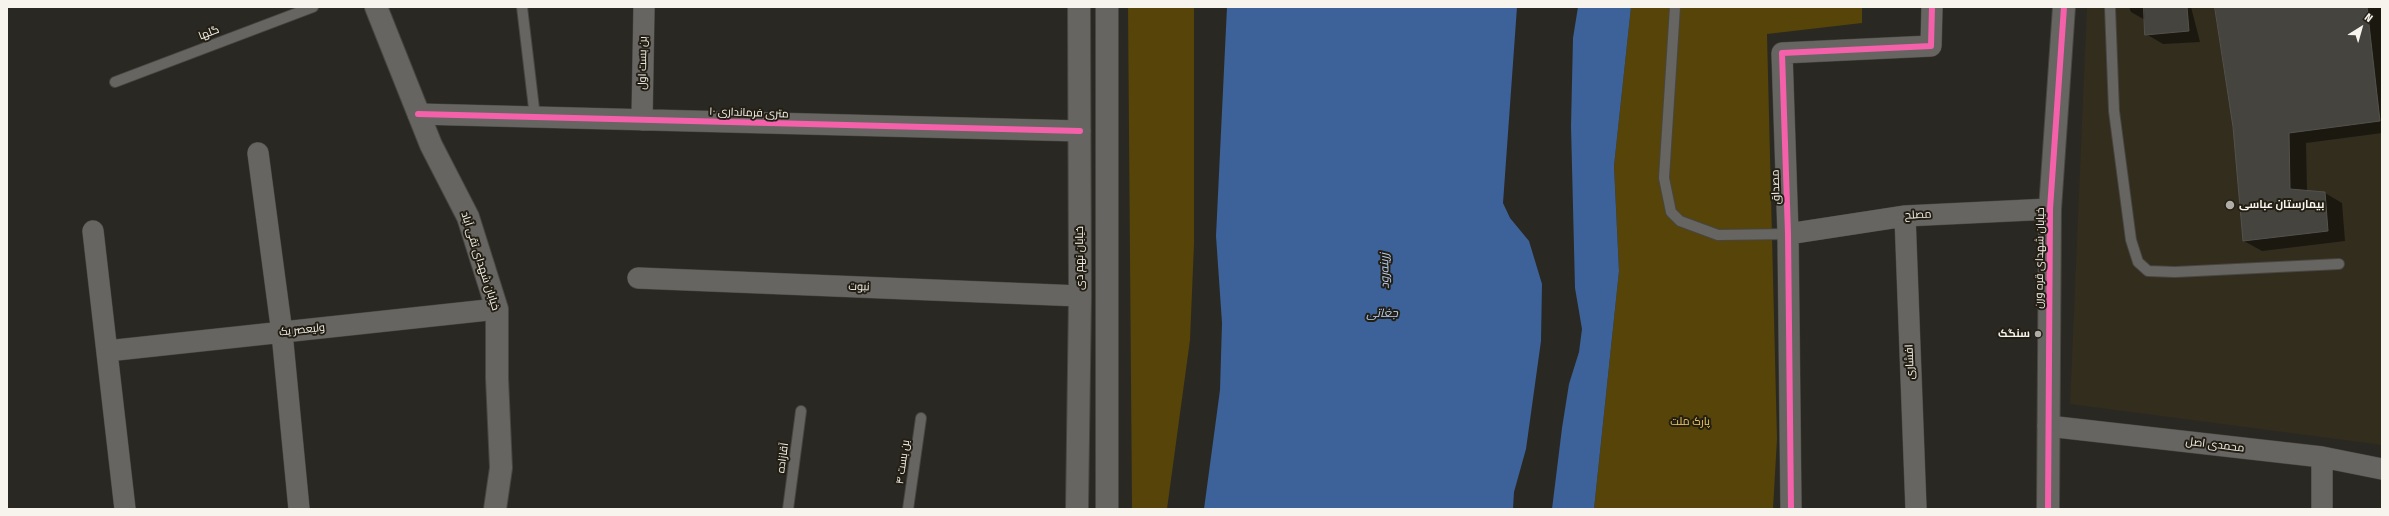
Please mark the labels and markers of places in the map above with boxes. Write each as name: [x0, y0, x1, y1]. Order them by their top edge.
place label: بیمارستان عباسی: [2239, 198, 2324, 212]
marker: بیمارستان عباسی: [2224, 199, 2236, 211]
place label: سنگک: [1998, 327, 2030, 341]
marker: سنگک: [2033, 329, 2043, 339]

